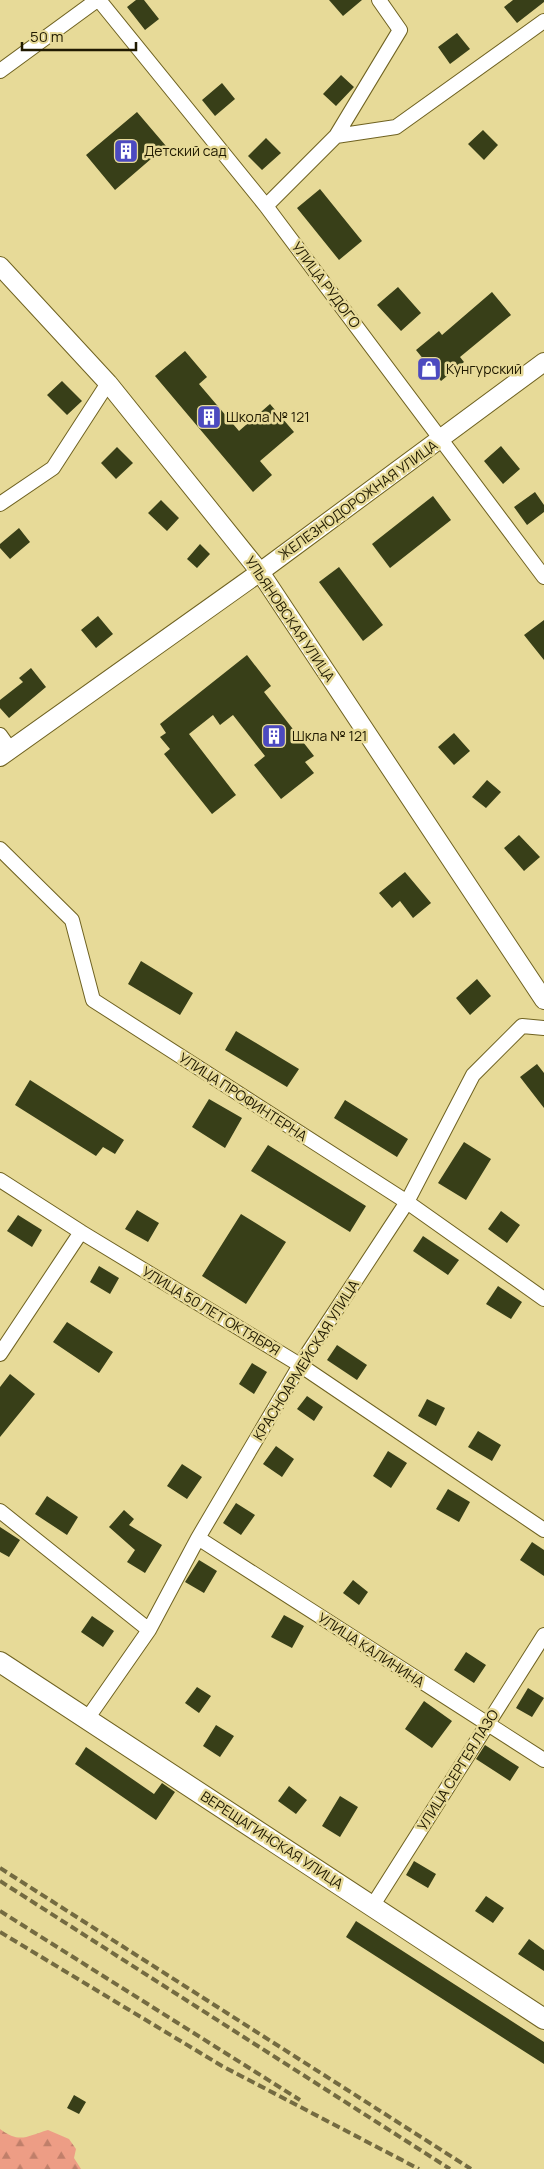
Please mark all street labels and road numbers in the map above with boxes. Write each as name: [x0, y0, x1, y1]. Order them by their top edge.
street label: УЛИЦА РУДОГО: [288, 238, 365, 332]
street label: ЖЕЛЕЗНОДОРОЖНАЯ УЛИЦА: [274, 435, 441, 564]
street label: УЛЬЯНОВСКАЯ УЛИЦА: [241, 552, 340, 686]
street label: УЛИЦА ПРОФИНТЕРНА: [175, 1048, 311, 1145]
street label: УЛИЦА 50 ЛЕТ ОКТЯБРЯ: [139, 1262, 284, 1359]
street label: КРАСНОАРМЕЙСКАЯ УЛИЦА: [248, 1276, 363, 1444]
street label: УЛИЦА КАЛИНИНА: [314, 1608, 428, 1691]
street label: УЛИЦА СЕРГЕЯ ЛАЗО: [413, 1706, 503, 1834]
street label: ВЕРЕЩАГИНСКАЯ УЛИЦА: [197, 1786, 347, 1893]

